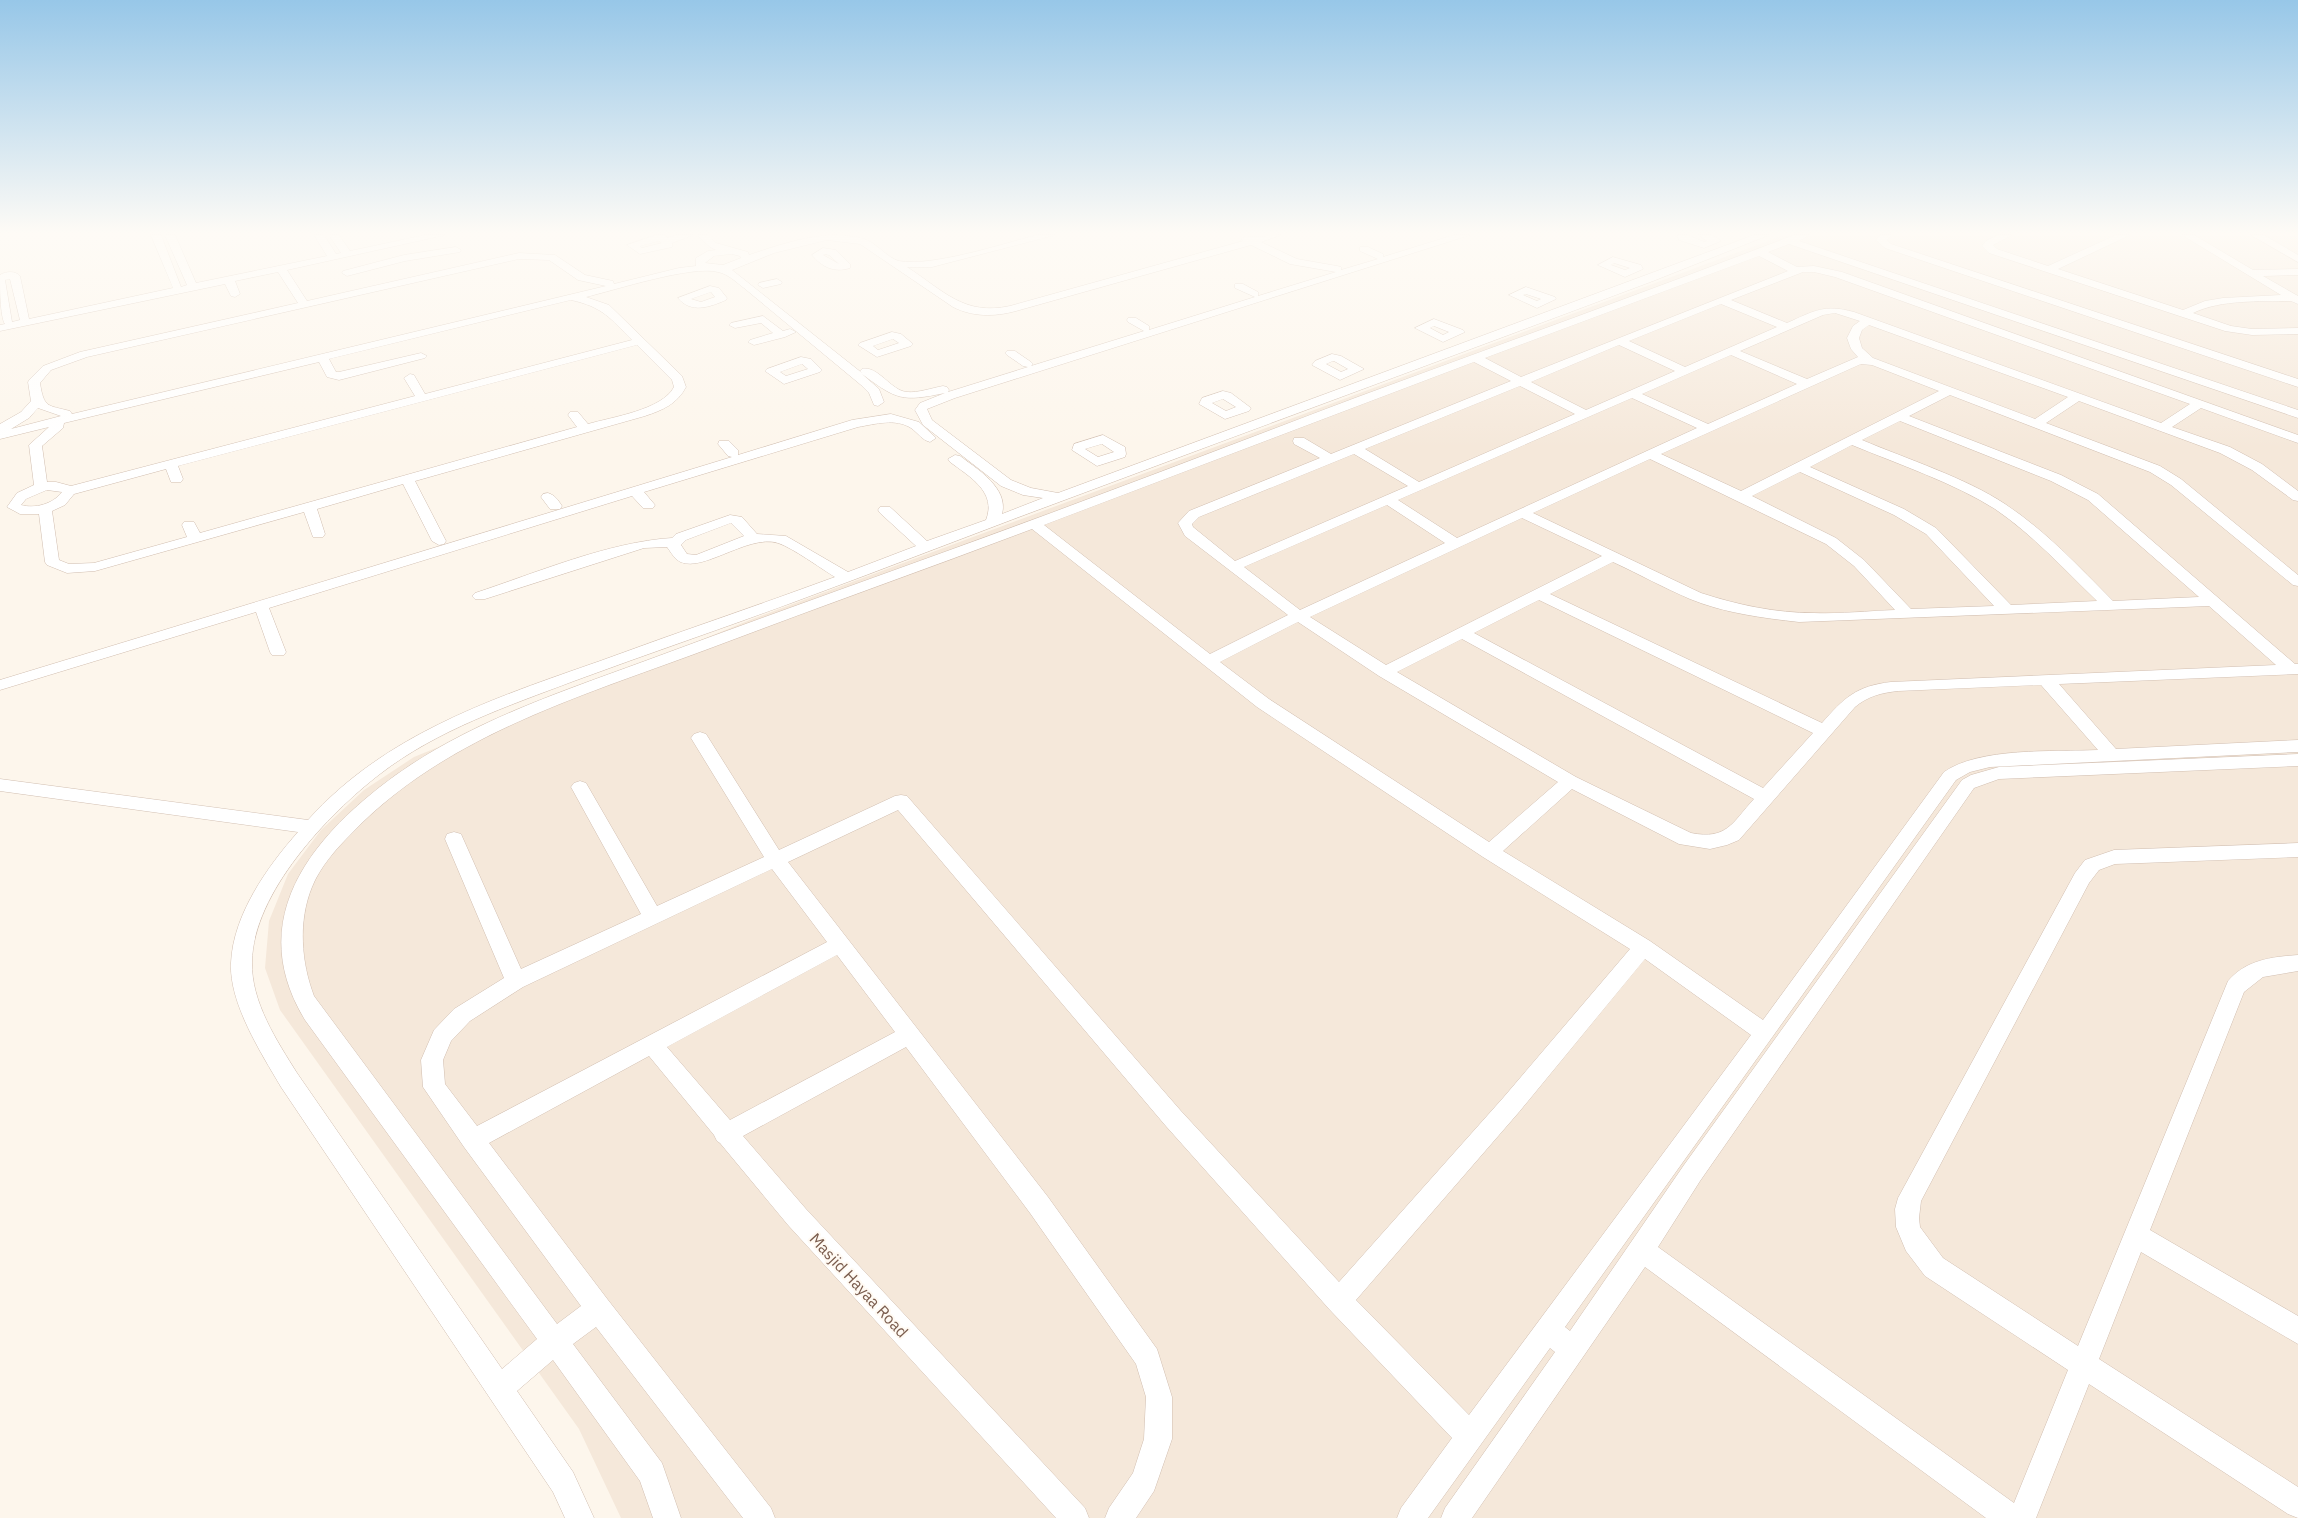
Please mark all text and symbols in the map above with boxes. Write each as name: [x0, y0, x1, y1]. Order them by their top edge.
street label: Masjid Hayaa Road: [805, 1229, 913, 1341]

